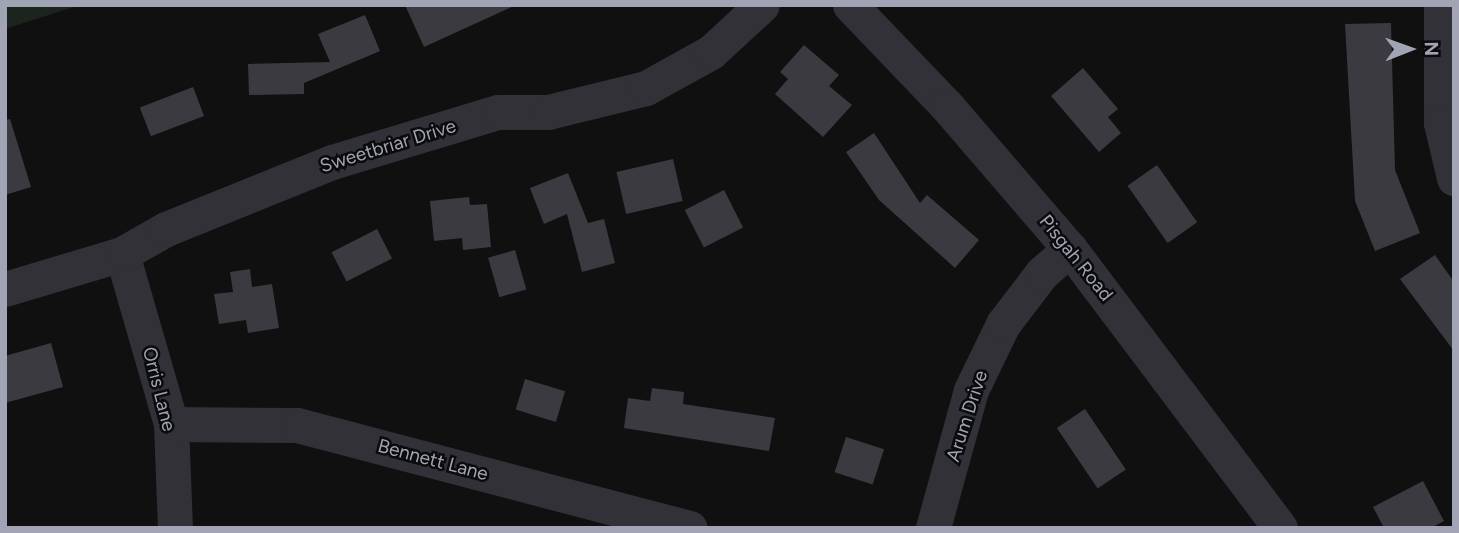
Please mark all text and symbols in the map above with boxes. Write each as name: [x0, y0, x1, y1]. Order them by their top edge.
north arrow: [1375, 14, 1445, 84]
text: N: [1420, 41, 1443, 56]
street label: Sweetbriar Drive: [317, 114, 459, 178]
street label: Pisgah Road: [1034, 210, 1118, 306]
street label: Orris Lane: [138, 344, 180, 434]
street label: Arum Drive: [942, 367, 992, 465]
street label: Bennett Lane: [375, 434, 491, 486]

